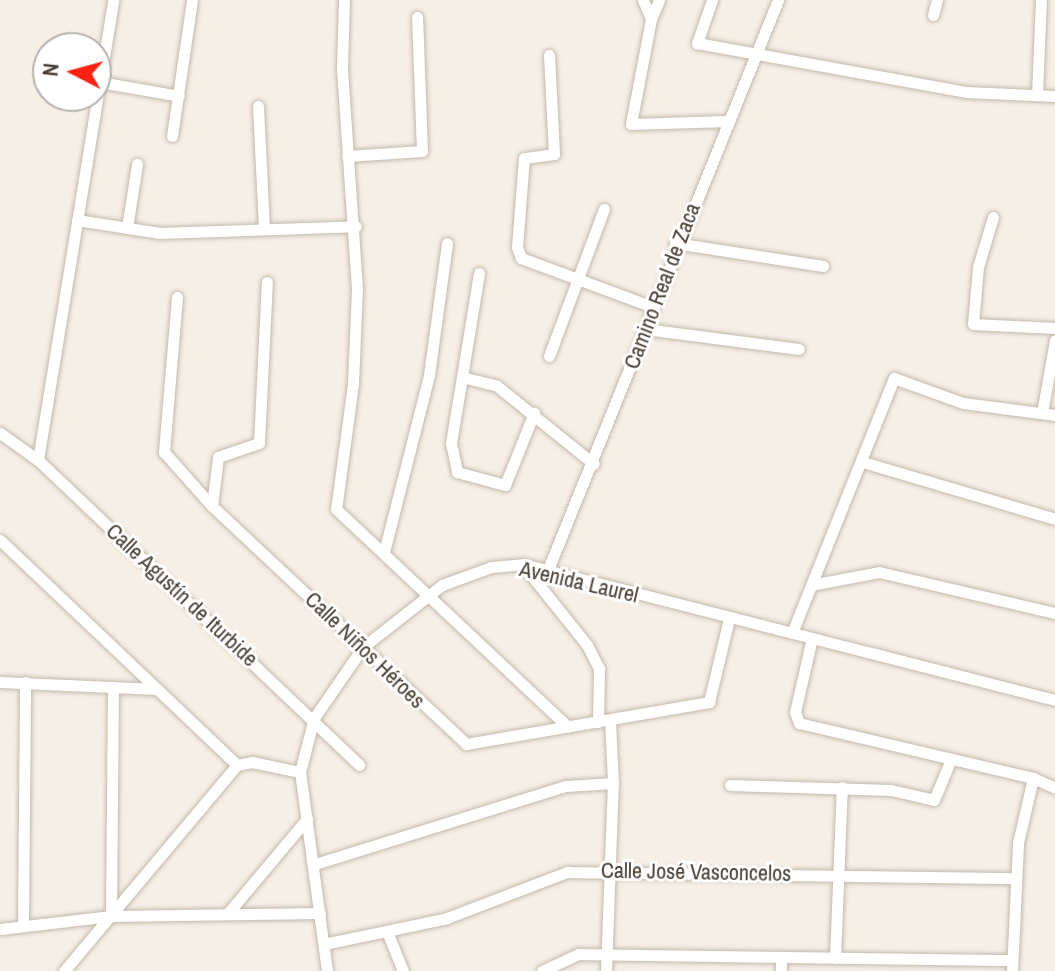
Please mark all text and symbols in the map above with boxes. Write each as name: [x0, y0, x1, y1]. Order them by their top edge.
north arrow: [32, 32, 112, 112]
text: N: [35, 62, 66, 78]
street label: Camino Real de Zaca: [618, 199, 706, 373]
street label: Calle Agustín de Iturbide: [100, 518, 264, 672]
street label: Avenida Laurel: [517, 556, 641, 608]
street label: Calle Niños Héroes: [300, 586, 430, 714]
street label: Calle José Vasconcelos: [601, 857, 791, 887]

